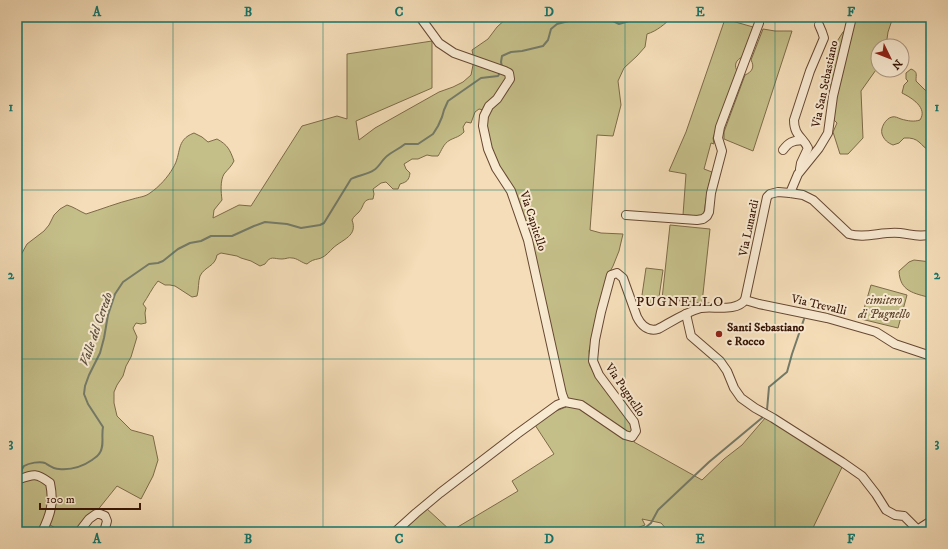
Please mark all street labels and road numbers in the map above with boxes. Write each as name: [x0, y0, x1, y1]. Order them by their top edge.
street label: Via San Sebastiano: [808, 39, 842, 130]
street label: Via Capitello: [516, 188, 550, 253]
street label: Via Lunardi: [735, 198, 762, 259]
street label: Via Trevalli: [789, 291, 848, 319]
street label: Via Pugnello: [601, 360, 648, 420]

